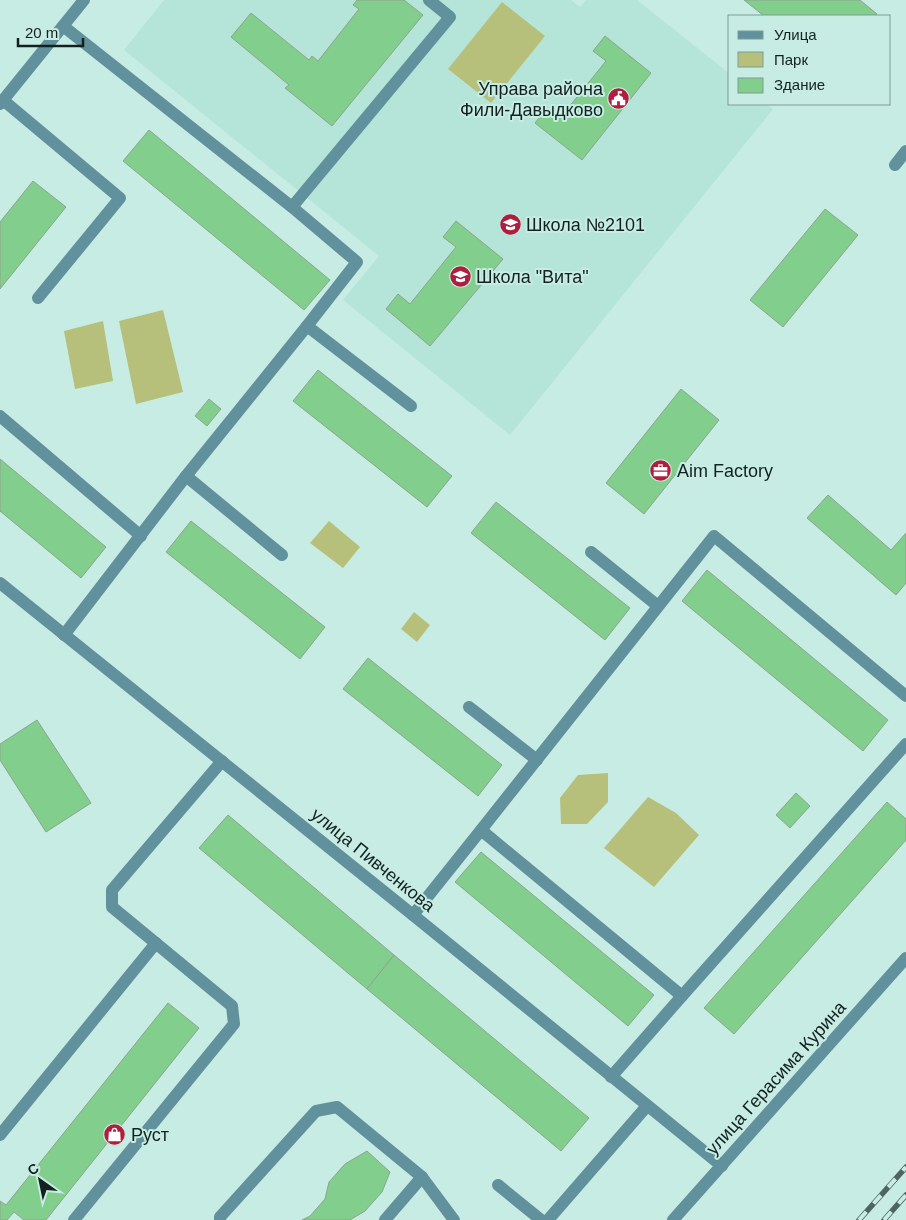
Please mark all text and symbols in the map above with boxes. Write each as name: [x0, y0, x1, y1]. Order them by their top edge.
scale bar: [18, 15, 82, 47]
legend: [728, 15, 891, 105]
text: 20 m: [25, 24, 58, 41]
text: Улица: [774, 26, 817, 43]
text: Парк: [774, 51, 808, 68]
text: Здание: [774, 76, 825, 93]
place label: Управа района Фили-Давыдково: [460, 79, 604, 120]
public building icon: Управа района Фили-Давыдково: [607, 87, 631, 111]
school or university icon: Школа №2101: [498, 213, 522, 237]
place label: Школа №2101: [526, 215, 645, 235]
school or university icon: Школа "Вита": [448, 265, 472, 289]
place label: Школа "Вита": [476, 267, 589, 287]
office icon: Aim Factory: [649, 459, 673, 483]
place label: Aim Factory: [677, 461, 773, 481]
street label: улица Пивченкова: [307, 804, 440, 917]
street label: улица Герасима Курина: [702, 997, 851, 1159]
shop icon: Руст: [103, 1123, 127, 1147]
place label: Руст: [131, 1125, 169, 1145]
north arrow: [15, 1155, 65, 1205]
text: С: [24, 1160, 42, 1179]

